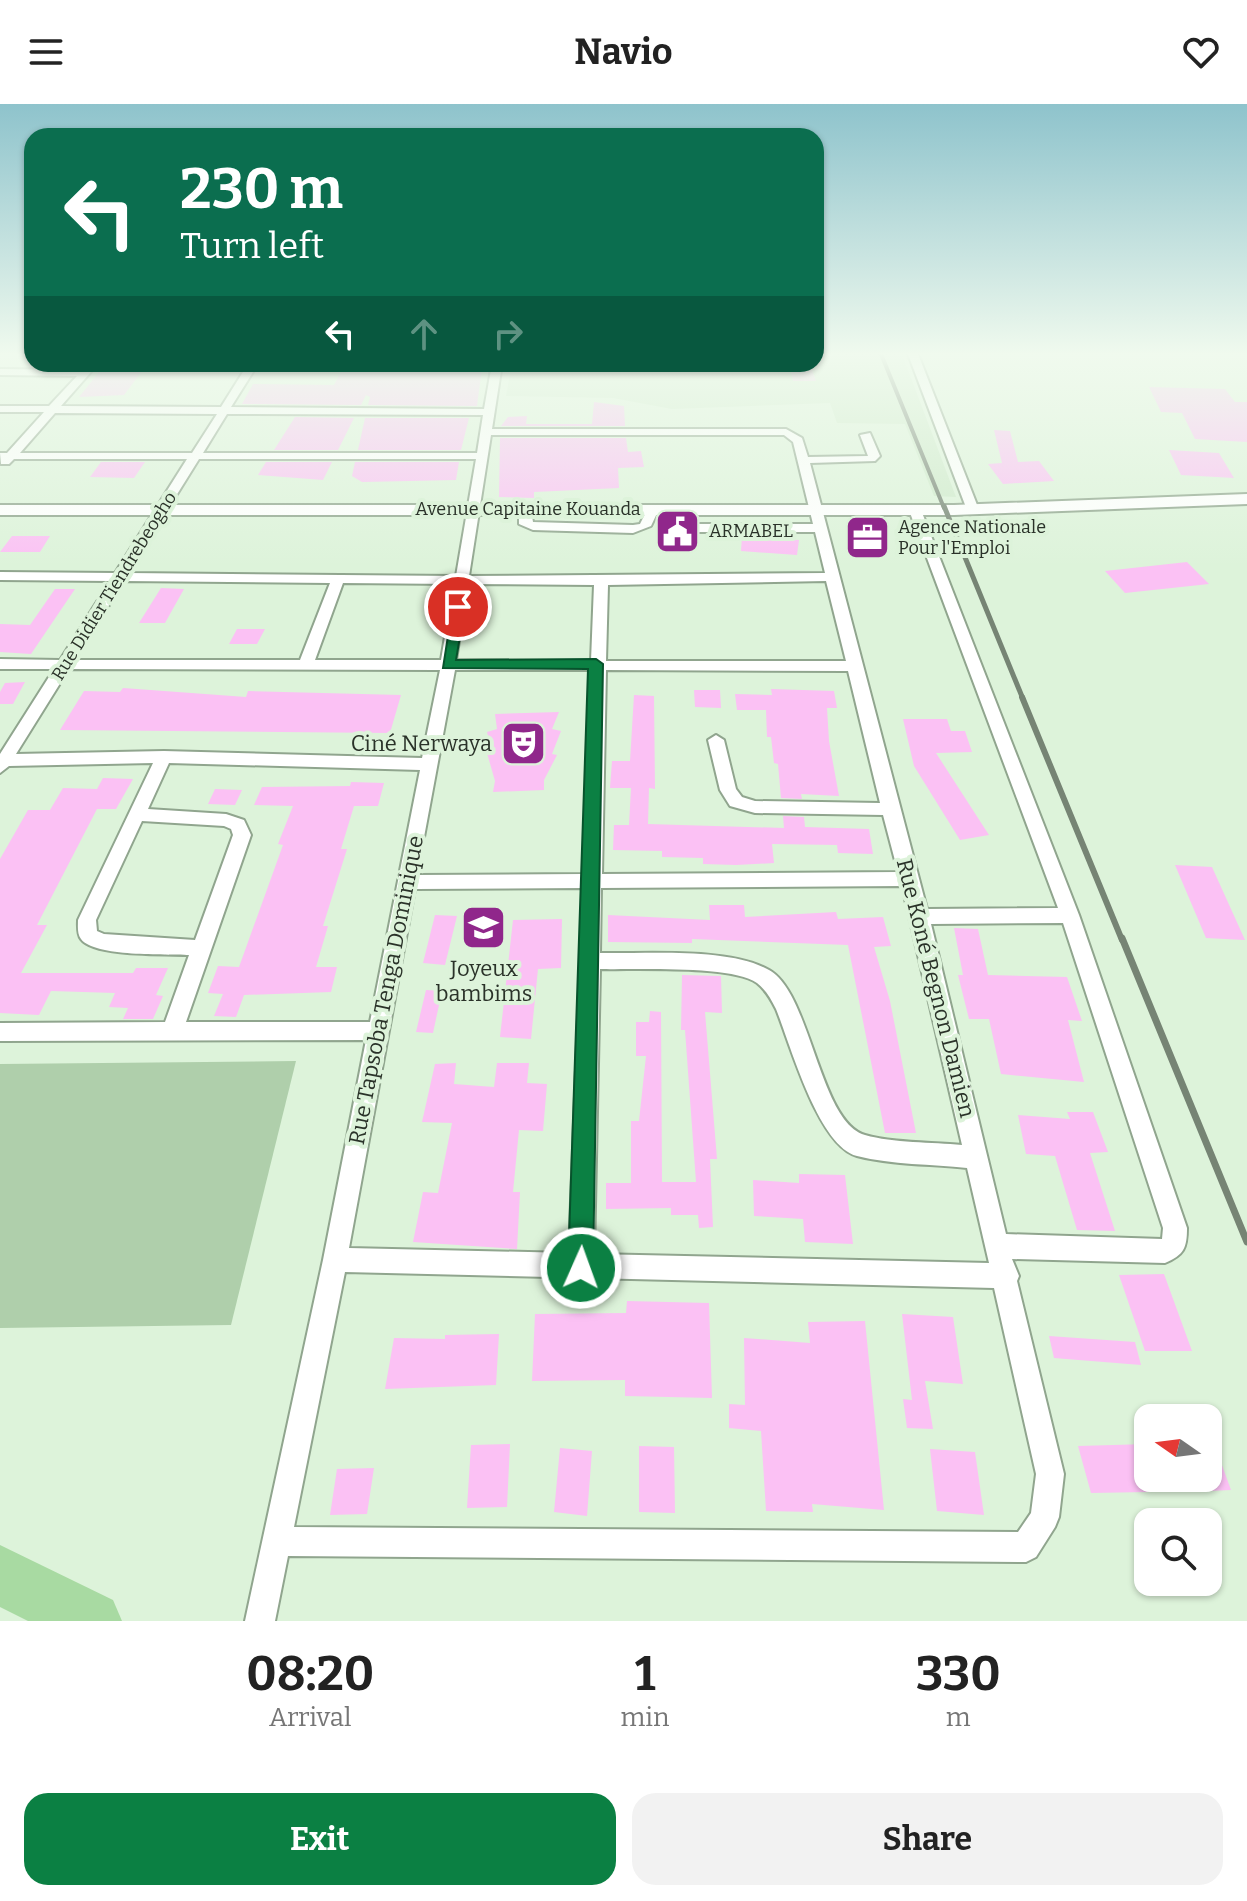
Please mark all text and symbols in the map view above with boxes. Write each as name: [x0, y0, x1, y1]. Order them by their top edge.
icon: menu: [24, 30, 68, 74]
text: Navio: [574, 30, 673, 74]
icon: heart: [1179, 30, 1223, 74]
text: 230 m: [180, 156, 343, 223]
icon: left: [48, 160, 152, 264]
text: Turn left: [180, 224, 324, 268]
icon: left: [318, 312, 362, 356]
icon: ahead: [402, 312, 446, 356]
icon: right: [486, 312, 530, 356]
street label: Rue Didier Tiendrebeogho: [47, 488, 181, 684]
street label: Avenue Capitaine Kouanda: [415, 498, 641, 520]
public building icon: ARMABEL: [654, 507, 702, 555]
office icon: Agence Nationale Pour l'Emploi: [843, 513, 891, 561]
place label: Agence Nationale Pour l'Emploi: [898, 516, 1046, 559]
place label: ARMABEL: [709, 520, 793, 542]
pin: [424, 573, 492, 641]
icon: arrive: [436, 585, 480, 629]
theatre icon: Ciné Nerwaya: [499, 719, 547, 767]
place label: Ciné Nerwaya: [351, 730, 492, 757]
street label: Rue Tapsoba Tenga Dominique: [343, 833, 429, 1147]
street label: Rue Koné Begnon Damien: [891, 856, 981, 1120]
school or university icon: Joyeux bambims: [460, 903, 508, 951]
place label: Joyeux bambims: [436, 955, 532, 1007]
position arrow: [539, 1226, 623, 1310]
north arrow: [1134, 1404, 1222, 1492]
map controls: [1134, 1404, 1222, 1596]
button: search: [1134, 1508, 1222, 1596]
text: 08:20: [246, 1645, 374, 1703]
text: 1: [635, 1645, 655, 1703]
text: 330: [916, 1645, 1001, 1703]
text: Arrival: [269, 1702, 351, 1733]
text: min: [621, 1702, 670, 1733]
text: m: [946, 1702, 971, 1733]
button: Exit: [24, 1793, 616, 1885]
button: Share: [632, 1793, 1223, 1885]

